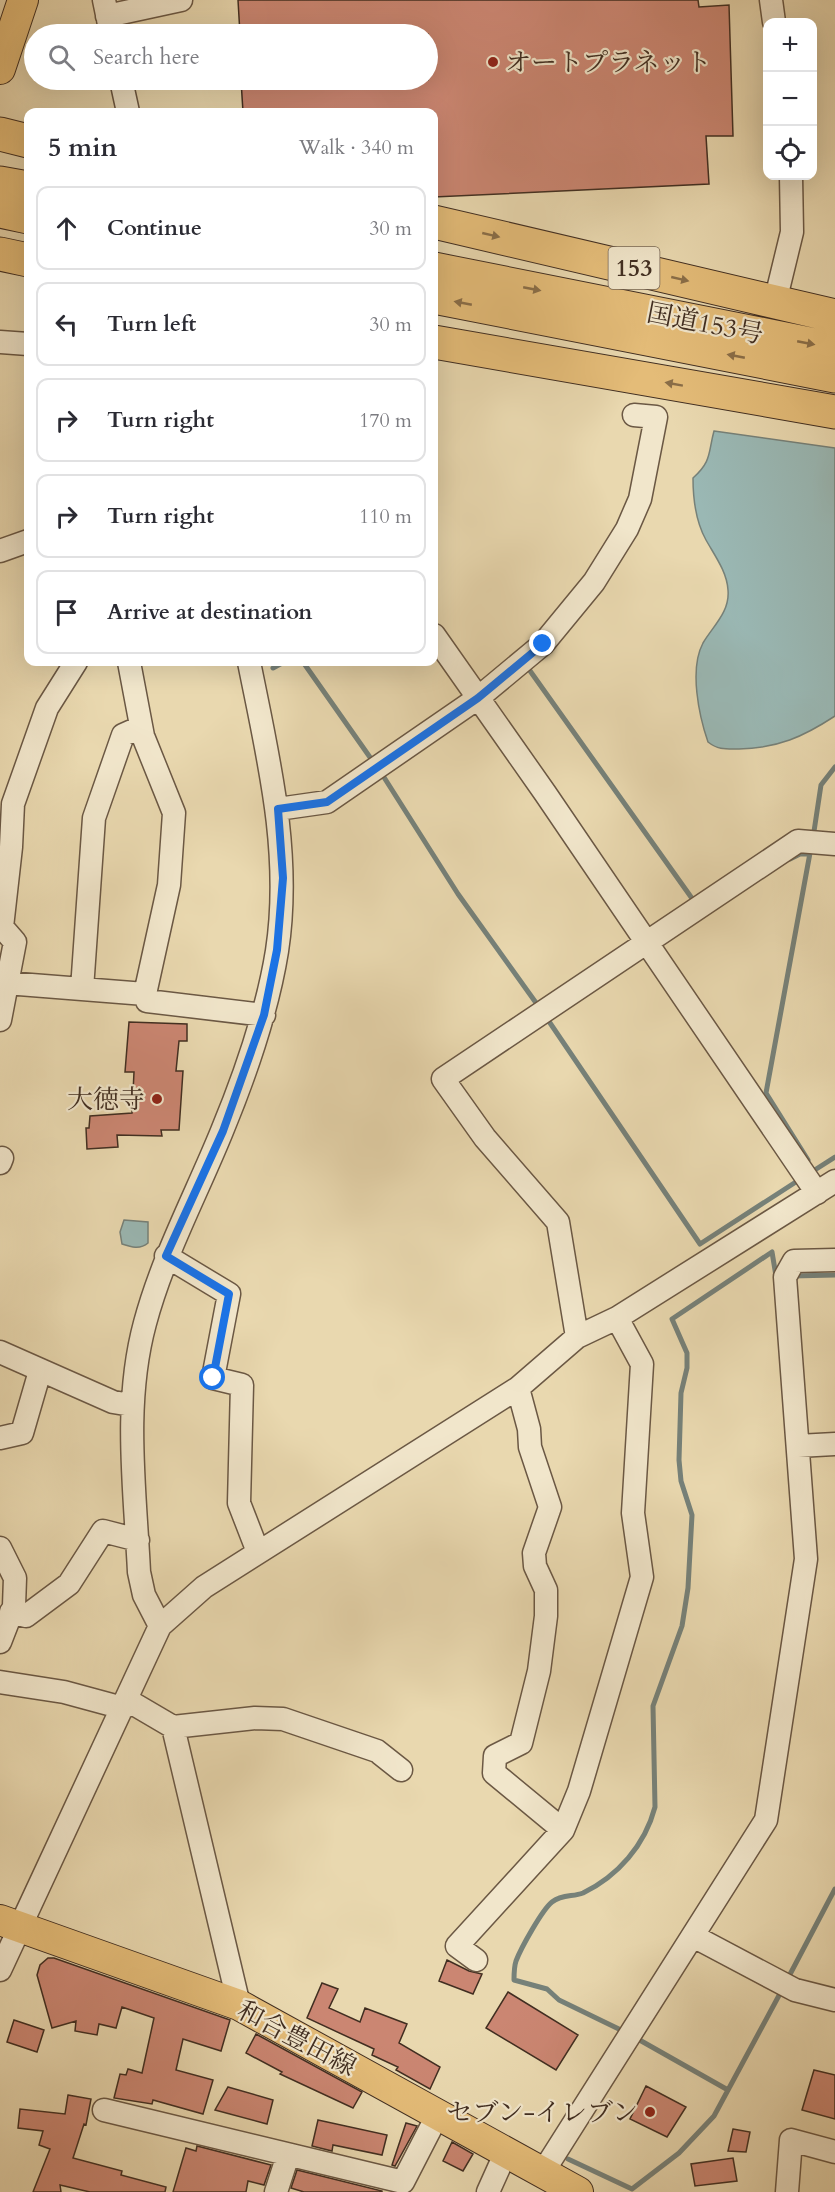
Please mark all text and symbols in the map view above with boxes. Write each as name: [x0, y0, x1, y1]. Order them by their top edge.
map controls: [763, 18, 817, 180]
button: +: [763, 18, 817, 72]
search box: [24, 24, 438, 90]
icon: search: [45, 41, 78, 74]
text: Search here: [93, 42, 200, 72]
place label: オートプラネット: [505, 45, 711, 80]
marker: オートプラネット: [486, 55, 500, 69]
button: −: [763, 72, 817, 126]
button: locate: [763, 126, 817, 180]
text: 5 min: [48, 130, 117, 165]
text: Walk · 340 m: [299, 134, 414, 161]
icon: ahead: [50, 212, 83, 245]
text: Continue: [107, 213, 202, 243]
text: 30 m: [369, 215, 412, 242]
one-way arrow: [481, 230, 500, 240]
road number: 153: [608, 247, 660, 289]
one-way arrow: [671, 275, 690, 285]
one-way arrow: [523, 285, 542, 294]
street label: 国道153号: [644, 295, 766, 352]
one-way arrow: [453, 298, 472, 307]
icon: left: [50, 308, 83, 341]
text: Turn left: [107, 309, 196, 339]
text: 30 m: [369, 311, 412, 338]
one-way arrow: [796, 339, 815, 348]
one-way arrow: [727, 351, 746, 360]
one-way arrow: [664, 380, 683, 389]
icon: right: [50, 404, 83, 437]
text: Turn right: [107, 405, 214, 435]
text: 170 m: [359, 407, 412, 434]
icon: right: [50, 500, 83, 533]
text: Turn right: [107, 501, 214, 531]
text: 110 m: [359, 503, 412, 530]
icon: arrive: [50, 596, 83, 629]
text: Arrive at destination: [107, 597, 312, 627]
route end: [529, 630, 555, 656]
place label: 大徳寺: [67, 1082, 145, 1117]
marker: 大徳寺: [150, 1092, 164, 1106]
route start: [199, 1364, 225, 1390]
street label: 和合豊田線: [231, 1992, 362, 2084]
place label: セブン-イレブン: [446, 2095, 638, 2130]
marker: セブン-イレブン: [643, 2105, 657, 2119]

